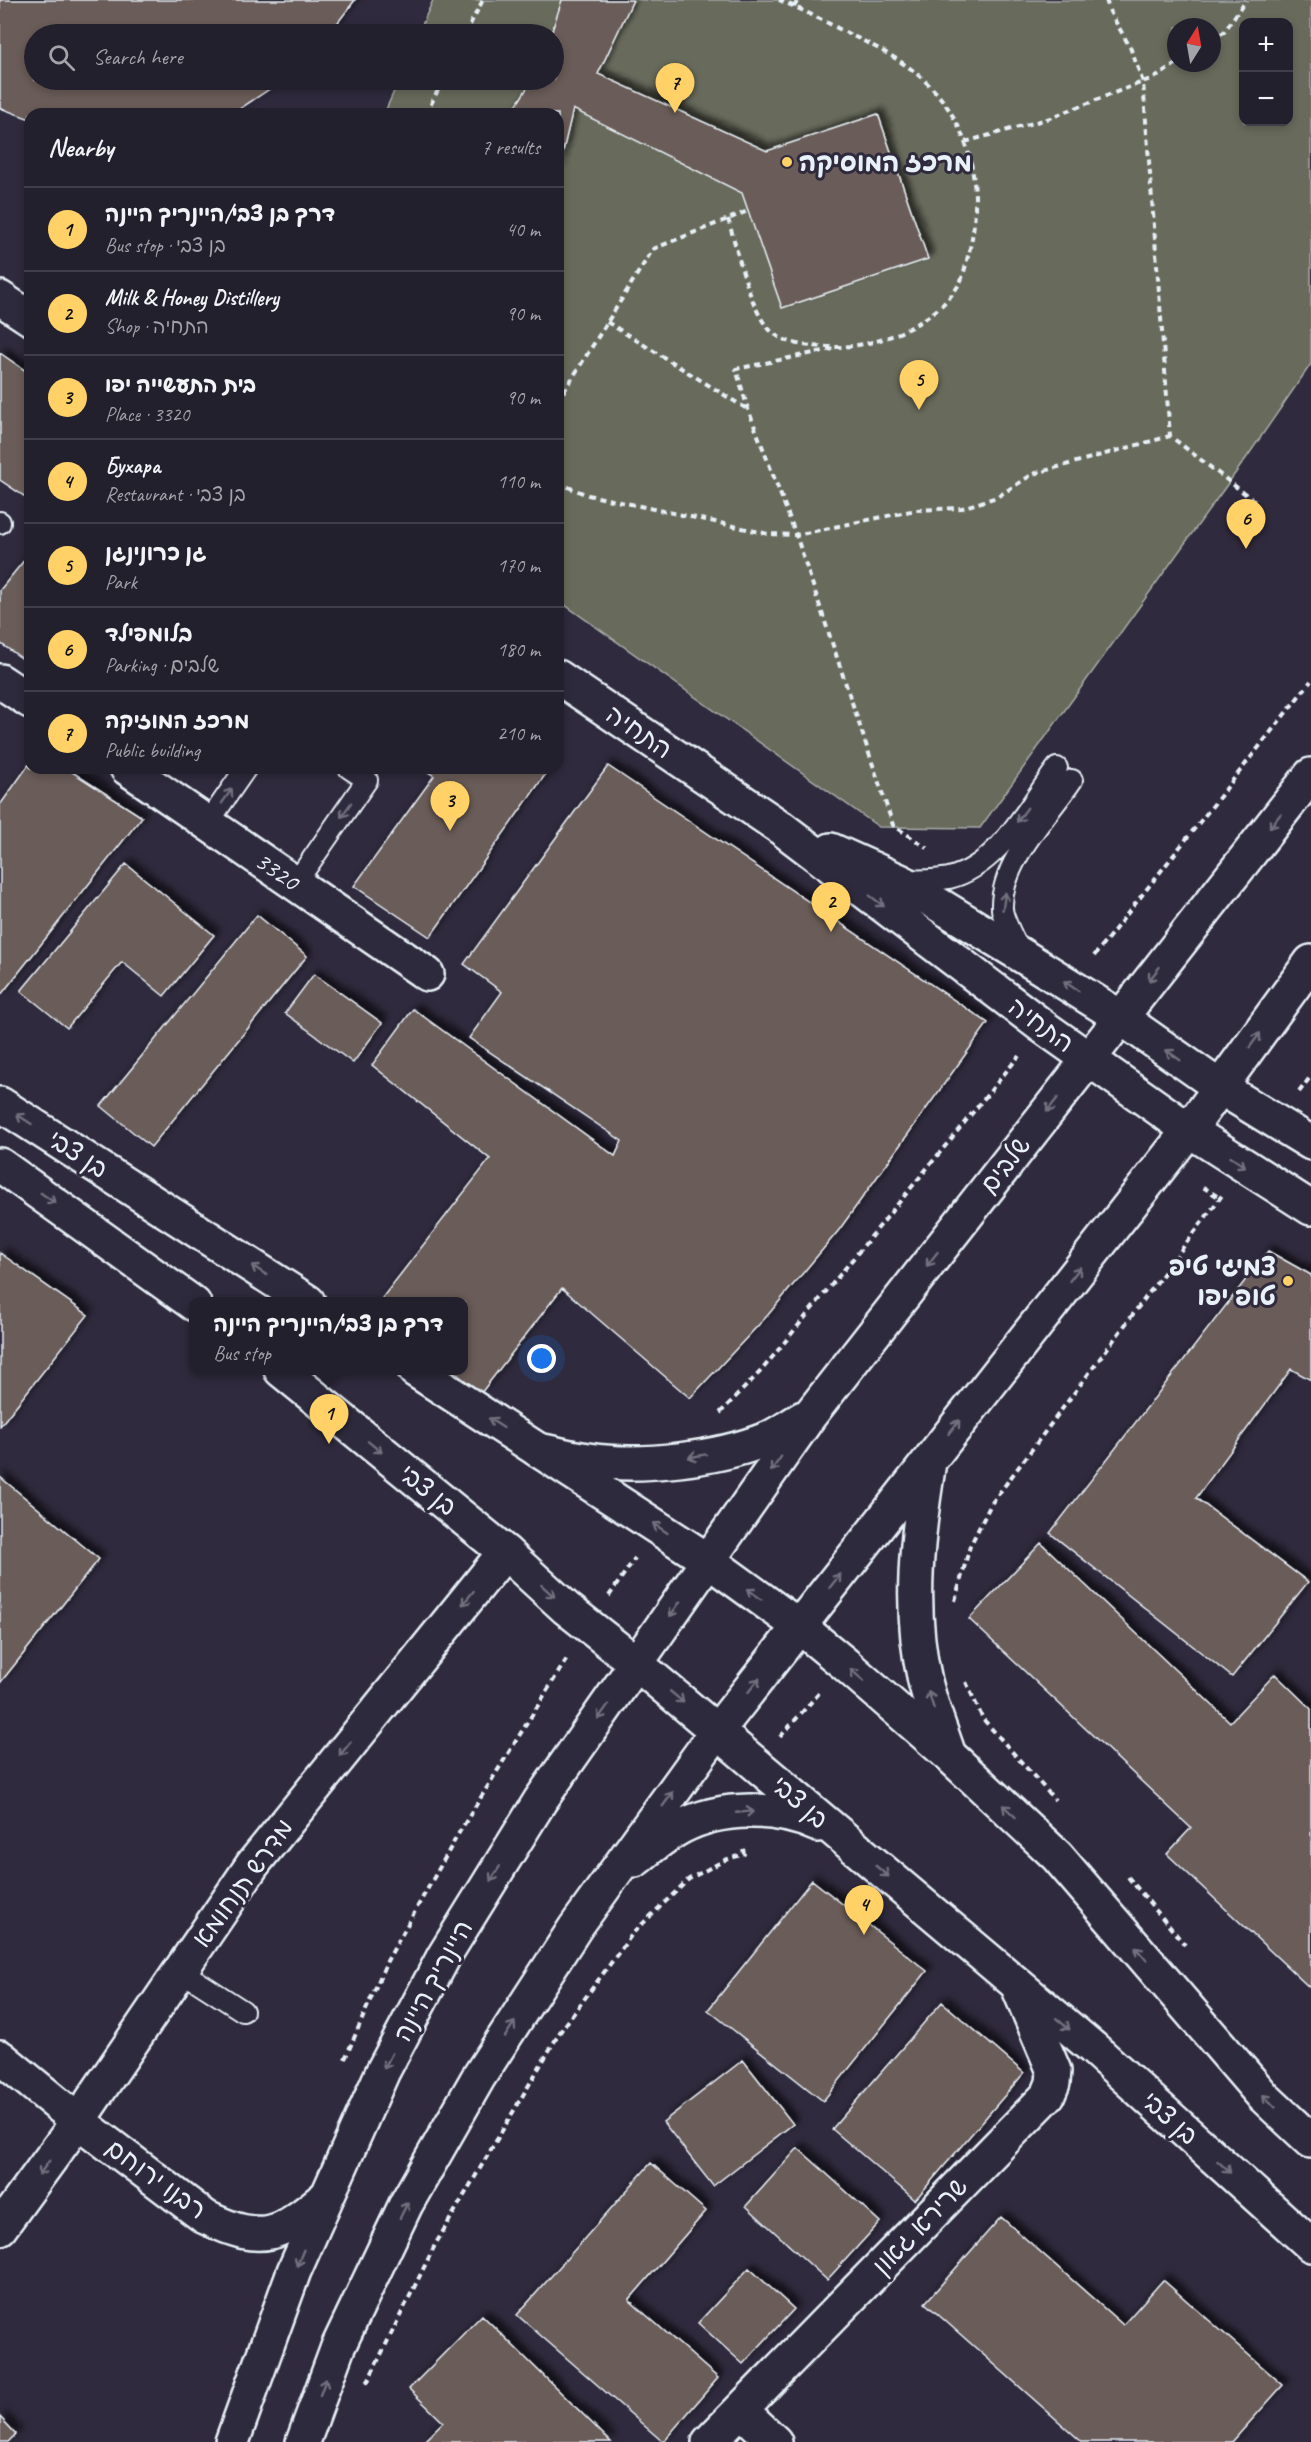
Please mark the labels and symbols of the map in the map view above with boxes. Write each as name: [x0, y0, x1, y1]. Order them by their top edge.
north arrow: [1167, 18, 1221, 72]
pin: 7: [656, 63, 694, 113]
place label: מרכז המוסיקה: [799, 146, 972, 179]
marker: מרכז המוסיקה: [780, 155, 794, 169]
pin: 5: [900, 360, 938, 410]
pin: 6: [1226, 500, 1266, 549]
street label: התחיה: [599, 698, 679, 766]
pin: 3: [430, 782, 470, 831]
one-way arrow: [221, 788, 233, 804]
one-way arrow: [340, 802, 352, 818]
one-way arrow: [1016, 806, 1028, 822]
one-way arrow: [1268, 813, 1281, 829]
street label: 3320: [248, 844, 308, 899]
pin: 2: [812, 882, 850, 932]
one-way arrow: [999, 891, 1010, 911]
one-way arrow: [868, 895, 884, 908]
one-way arrow: [1147, 966, 1160, 982]
one-way arrow: [1063, 979, 1080, 991]
street label: התחיה: [1002, 990, 1080, 1060]
one-way arrow: [1249, 1033, 1261, 1049]
one-way arrow: [1166, 1049, 1182, 1061]
one-way arrow: [1046, 1097, 1059, 1113]
one-way arrow: [16, 1113, 33, 1125]
street label: בן צבי: [42, 1123, 114, 1185]
street label: שלבים: [972, 1130, 1038, 1200]
one-way arrow: [1229, 1156, 1246, 1168]
one-way arrow: [39, 1192, 55, 1204]
one-way arrow: [925, 1250, 938, 1266]
place label: צמיגי טיפ טופ יפו: [1168, 1250, 1276, 1313]
one-way arrow: [251, 1263, 268, 1275]
one-way arrow: [1069, 1266, 1082, 1282]
marker: צמיגי טיפ טופ יפו: [1281, 1274, 1295, 1288]
your location: [527, 1344, 556, 1373]
pin: 1: [310, 1394, 348, 1444]
one-way arrow: [488, 1416, 505, 1428]
one-way arrow: [948, 1419, 961, 1435]
one-way arrow: [367, 1440, 382, 1454]
one-way arrow: [687, 1451, 707, 1462]
one-way arrow: [770, 1455, 782, 1472]
street label: בן צבי: [392, 1457, 464, 1523]
one-way arrow: [652, 1522, 669, 1534]
one-way arrow: [829, 1573, 842, 1589]
one-way arrow: [540, 1584, 555, 1598]
one-way arrow: [747, 1588, 763, 1600]
one-way arrow: [461, 1589, 474, 1605]
one-way arrow: [669, 1600, 681, 1617]
one-way arrow: [850, 1668, 865, 1682]
one-way arrow: [747, 1677, 760, 1693]
one-way arrow: [925, 1690, 936, 1709]
one-way arrow: [669, 1691, 685, 1704]
one-way arrow: [597, 1703, 609, 1719]
one-way arrow: [339, 1741, 352, 1757]
street label: בן צבי: [765, 1768, 835, 1836]
one-way arrow: [661, 1791, 674, 1807]
one-way arrow: [1001, 1804, 1016, 1818]
one-way arrow: [735, 1806, 755, 1817]
street label: מדרש תנחומא: [185, 1812, 301, 1954]
one-way arrow: [489, 1865, 501, 1882]
one-way arrow: [873, 1865, 889, 1878]
pin: 4: [844, 1886, 884, 1935]
street label: היינריך היינה: [386, 1914, 480, 2048]
one-way arrow: [1134, 1947, 1148, 1962]
one-way arrow: [1055, 2017, 1071, 2030]
one-way arrow: [504, 2021, 516, 2037]
one-way arrow: [382, 2052, 393, 2070]
street label: בן צבי: [1135, 2084, 1205, 2152]
one-way arrow: [1261, 2094, 1276, 2108]
street label: רבנו ירוחם: [99, 2131, 213, 2227]
one-way arrow: [37, 2160, 50, 2176]
one-way arrow: [1217, 2160, 1232, 2174]
street label: שרירא גאון: [865, 2170, 975, 2282]
one-way arrow: [399, 2201, 410, 2219]
one-way arrow: [293, 2249, 305, 2267]
one-way arrow: [319, 2378, 330, 2397]

